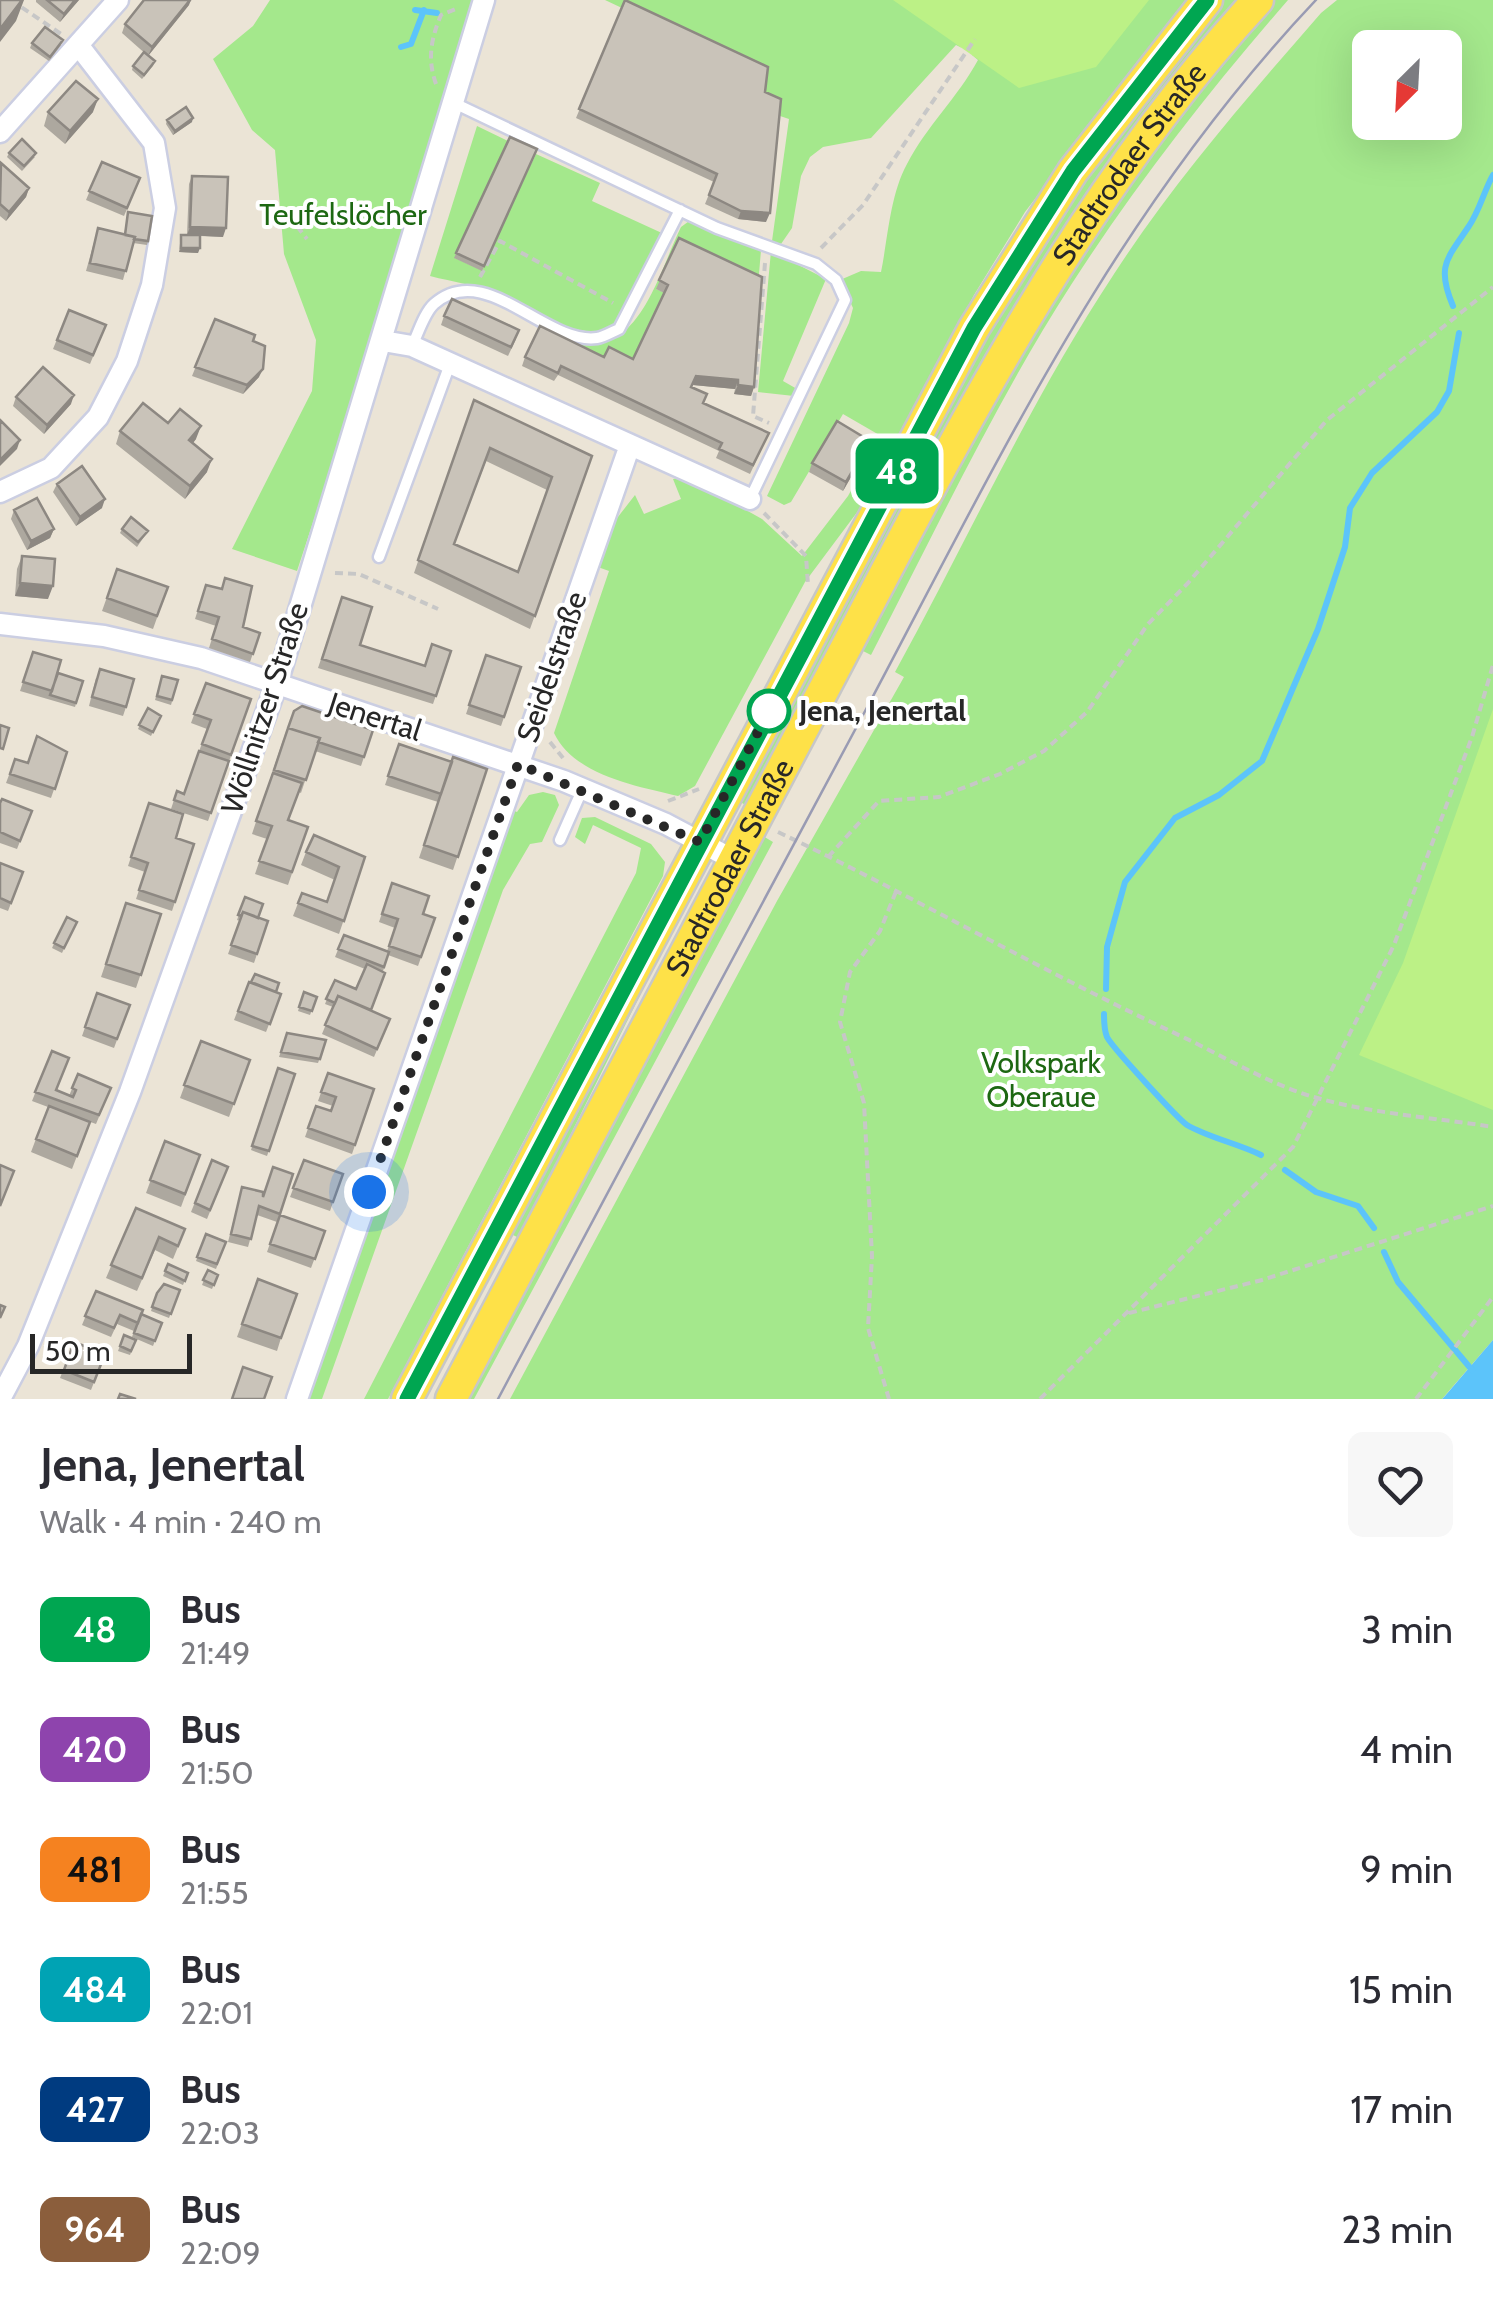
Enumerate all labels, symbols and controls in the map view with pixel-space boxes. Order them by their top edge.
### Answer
north arrow [1352,30,1462,140]
map controls [1352,30,1462,140]
street label: Stadtrodaer Straße [1044,55,1214,272]
park label: Teufelslöcher [259,196,427,233]
line badge: 48 [852,438,942,504]
text: 48 [876,450,918,493]
street label: Seidelstraße [508,587,595,747]
street label: Wöllnitzer Straße [213,598,316,818]
street label: Jenertal [323,684,426,749]
marker: Jena, Jenertal [748,690,790,732]
place label: Jena, Jenertal [798,692,966,729]
street label: Stadtrodaer Straße [657,753,802,983]
park label: Volkspark Oberaue [981,1044,1102,1115]
your location [344,1167,394,1217]
scale bar [30,1329,192,1374]
text: 50 m [45,1334,111,1368]
button: heart [1348,1432,1453,1537]
text: Jena, Jenertal [40,1435,305,1493]
text: Walk · 4 min · 240 m [40,1502,322,1541]
text: Bus [180,1586,241,1633]
text: 3 min [1361,1606,1453,1653]
text: 48 [74,1608,116,1651]
text: 21:49 [180,1633,251,1672]
text: Bus [180,1706,241,1753]
text: 4 min [1360,1726,1453,1773]
text: 420 [63,1728,127,1771]
text: 21:50 [180,1753,254,1792]
text: Bus [180,1826,241,1873]
text: 9 min [1360,1846,1453,1893]
text: 481 [67,1848,123,1891]
text: 21:55 [180,1873,248,1912]
text: Bus [180,1946,241,1993]
text: 15 min [1349,1966,1453,2013]
text: 484 [63,1968,127,2011]
text: 22:01 [180,1993,253,2032]
text: Bus [180,2066,241,2113]
text: 17 min [1350,2086,1453,2133]
text: 427 [66,2088,124,2131]
text: 22:03 [180,2113,260,2152]
text: Bus [180,2186,241,2233]
text: 23 min [1341,2206,1453,2253]
text: 964 [64,2208,126,2251]
text: 22:09 [180,2233,261,2272]

